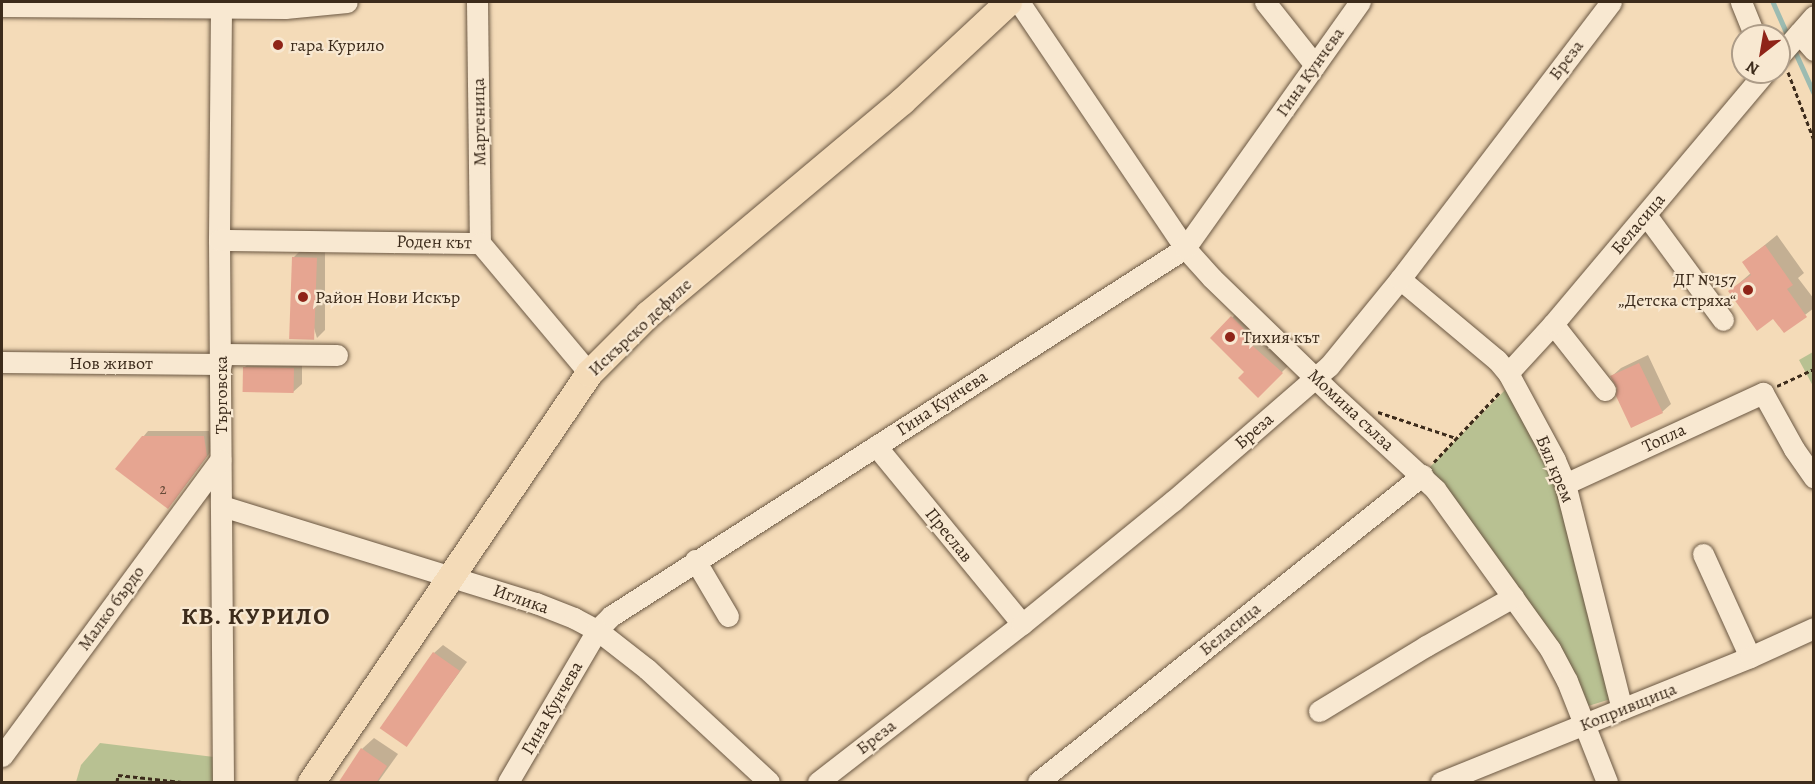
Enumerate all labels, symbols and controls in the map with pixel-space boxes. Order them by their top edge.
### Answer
street label: Гина Кунчева [1271,23,1349,121]
north arrow [1731,24,1791,84]
place label: гара Курило [290,34,384,56]
street label: Бреза [1544,36,1588,84]
marker: гара Курило [271,38,285,52]
text: N [1742,55,1763,80]
street label: Мартеница [467,78,491,166]
street label: Беласица [1606,189,1670,259]
street label: Роден кът [396,231,472,253]
place label: ДГ №157 „Детска стряха“ [1618,269,1736,312]
street label: Искърско дефиле [584,273,696,381]
marker: ДГ №157 „Детска стряха“ [1741,283,1755,297]
place label: Район Нови Искър [315,286,460,308]
marker: Район Нови Искър [296,290,310,304]
place label: Тихия кът [1242,326,1320,348]
marker: Тихия кът [1223,330,1237,344]
street label: Нов живот [69,352,153,374]
street label: Търговска [210,356,232,434]
street label: Момина сълза [1303,364,1399,456]
street label: Гина Кунчева [892,366,992,440]
street label: Бреза [1230,408,1278,454]
street label: Топла [1639,419,1689,457]
street label: Бял крем [1531,432,1579,506]
house number: 2 [159,481,167,499]
street label: Преслав [920,503,978,567]
street label: Малко бърдо [73,561,149,655]
street label: Иглика [490,579,552,619]
street label: Беласица [1195,598,1265,660]
district label: КВ. КУРИЛО [181,603,331,631]
street label: Гина Кунчева [517,657,587,759]
street label: Копривщица [1576,678,1680,736]
street label: Бреза [852,715,900,759]

